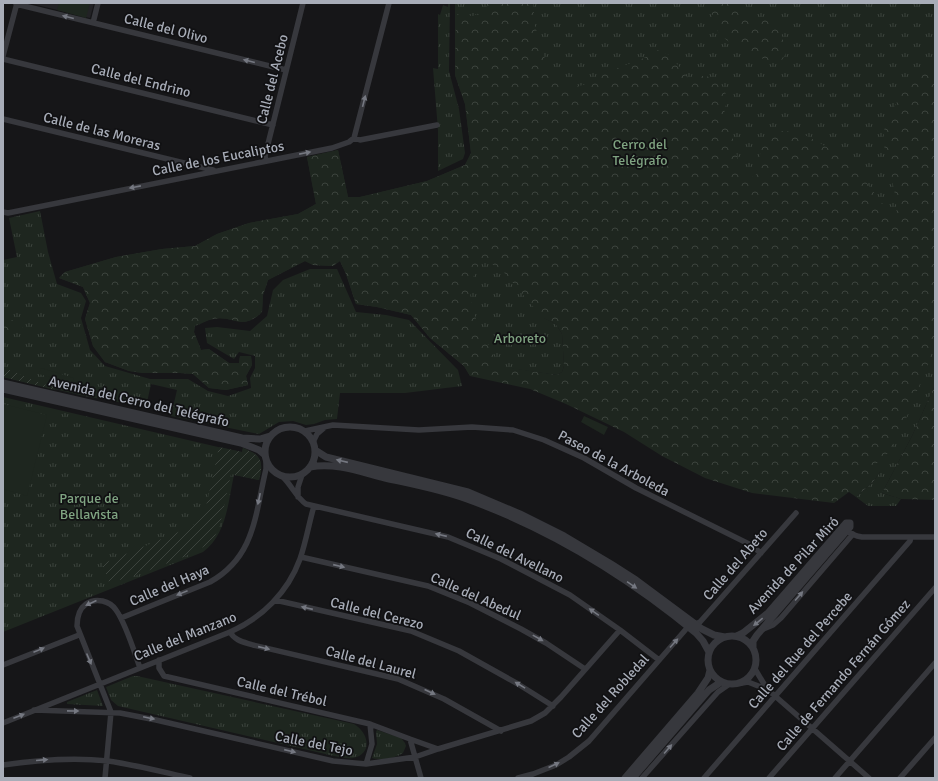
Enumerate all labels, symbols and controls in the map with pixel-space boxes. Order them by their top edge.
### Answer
street label: Calle del Olivo [122,10,209,47]
one-way arrow [62,13,74,19]
street label: Calle del Acebo [253,33,292,126]
one-way arrow [242,57,255,63]
street label: Calle del Endrino [89,60,193,101]
one-way arrow [361,95,367,107]
street label: Calle de las Moreras [42,109,162,154]
park label: Cerro del Telégrafo [612,136,668,169]
street label: Calle de los Eucaliptos [151,137,285,180]
one-way arrow [298,150,311,156]
one-way arrow [129,184,141,190]
park label: Arboreto [494,330,546,347]
street label: Avenida del Cerro del Telégrafo [47,372,231,431]
street label: Paseo de la Arboleda [555,427,672,500]
one-way arrow [336,458,348,464]
park label: Parque de Bellavista [59,490,119,523]
one-way arrow [256,493,262,506]
street label: Avenida de Pilar Miró [744,513,843,617]
street label: Calle del Avellano [463,524,566,586]
street label: Calle del Abeto [699,525,771,604]
one-way arrow [435,532,447,538]
street label: Calle del Haya [127,561,212,610]
one-way arrow [332,563,345,569]
street label: Calle del Abedul [428,569,524,624]
one-way arrow [626,581,637,589]
street label: Calle del Rue del Percebe [745,588,856,712]
one-way arrow [177,590,188,596]
one-way arrow [795,591,804,601]
street label: Calle del Cerezo [328,594,425,633]
street label: Calle de Fernando Fernán Gómez [773,596,914,755]
one-way arrow [85,600,97,606]
one-way arrow [301,604,314,610]
street label: Calle del Manzano [131,608,239,665]
one-way arrow [589,608,599,616]
one-way arrow [752,617,763,626]
one-way arrow [532,635,544,642]
one-way arrow [669,638,679,648]
street label: Calle del Laurel [324,642,418,683]
one-way arrow [258,645,270,651]
one-way arrow [34,647,46,653]
street label: Calle del Robledal [568,651,653,742]
one-way arrow [86,653,93,665]
street label: Calle del Trébol [235,673,329,710]
one-way arrow [515,681,525,689]
one-way arrow [424,689,435,695]
one-way arrow [67,708,80,714]
one-way arrow [13,713,25,719]
one-way arrow [143,716,156,722]
street label: Calle del Tejo [274,728,354,759]
one-way arrow [663,743,672,754]
one-way arrow [284,749,296,755]
one-way arrow [36,757,48,764]
one-way arrow [549,762,560,768]

